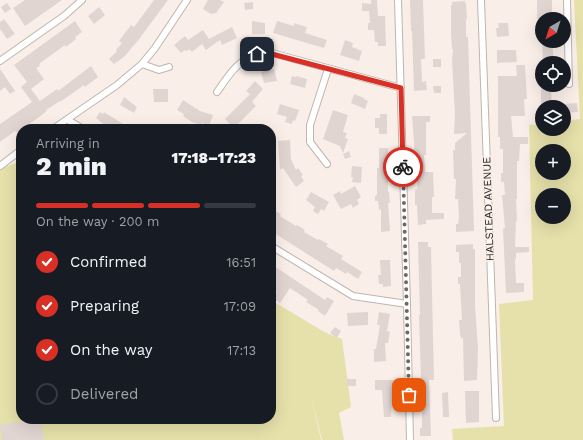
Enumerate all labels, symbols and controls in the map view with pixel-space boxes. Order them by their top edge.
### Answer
north arrow [535,12,571,48]
map controls [535,12,571,224]
pin [240,37,274,71]
icon: home [246,43,268,65]
button: locate [535,56,571,92]
button: layers [535,100,571,136]
text: Arriving in [36,136,100,151]
button: + [535,144,571,180]
courier [383,147,423,187]
text: 17:18–17:23 [171,149,256,167]
text: 2 min [36,151,107,181]
icon: bike [392,156,414,178]
street label: HALSTEAD AVENUE [480,157,497,261]
button: − [535,188,571,224]
text: On the way · 200 m [36,214,160,229]
icon: check [36,251,58,273]
text: Confirmed [70,253,147,271]
text: 16:51 [227,255,256,270]
icon: check [36,295,58,317]
text: Preparing [70,297,139,315]
text: 17:09 [224,299,256,314]
icon: check [36,339,58,361]
text: On the way [70,341,152,359]
text: 17:13 [227,343,256,358]
pin [392,378,426,412]
icon: bag [398,384,420,406]
text: Delivered [70,385,138,403]

